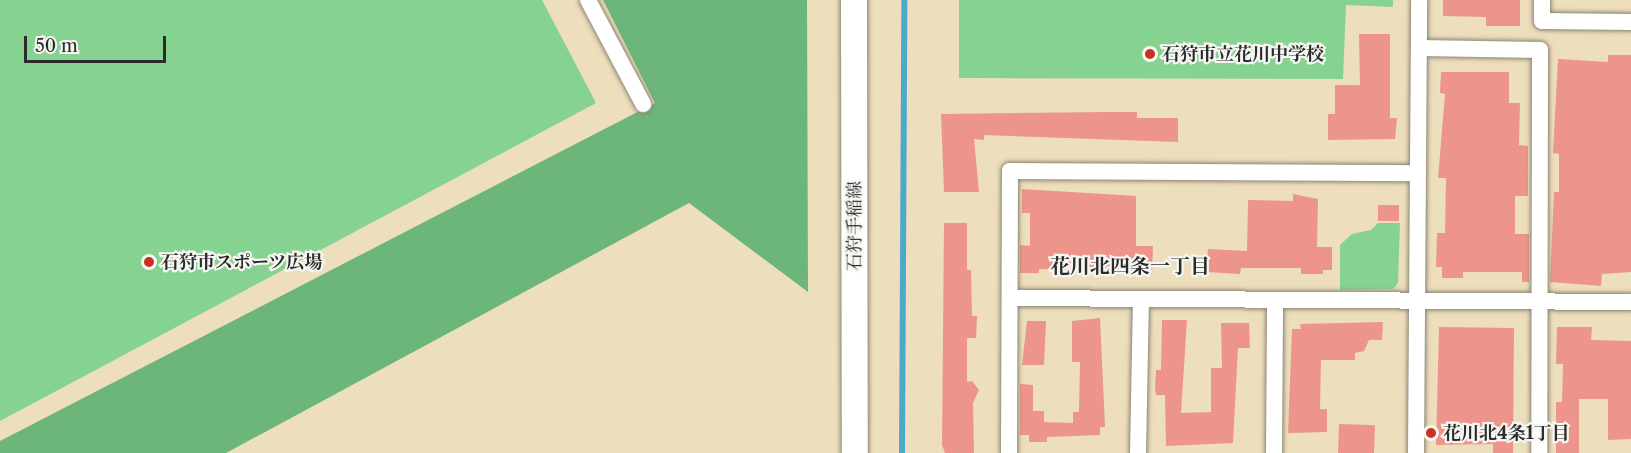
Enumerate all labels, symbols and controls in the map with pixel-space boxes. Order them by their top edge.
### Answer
scale bar [27,24,170,62]
text: 50 m [35,35,78,57]
place label: 石狩市立花川中学校 [1162,43,1324,65]
marker: 石狩市立花川中学校 [1143,47,1157,61]
street label: 石狩手稲線 [844,181,866,271]
place label: 石狩市スポーツ広場 [161,251,323,273]
district label: 花川北四条一丁目 [1050,254,1210,278]
marker: 石狩市スポーツ広場 [142,255,156,269]
place label: 花川北4条1丁目 [1443,422,1570,444]
marker: 花川北4条1丁目 [1424,426,1438,440]

